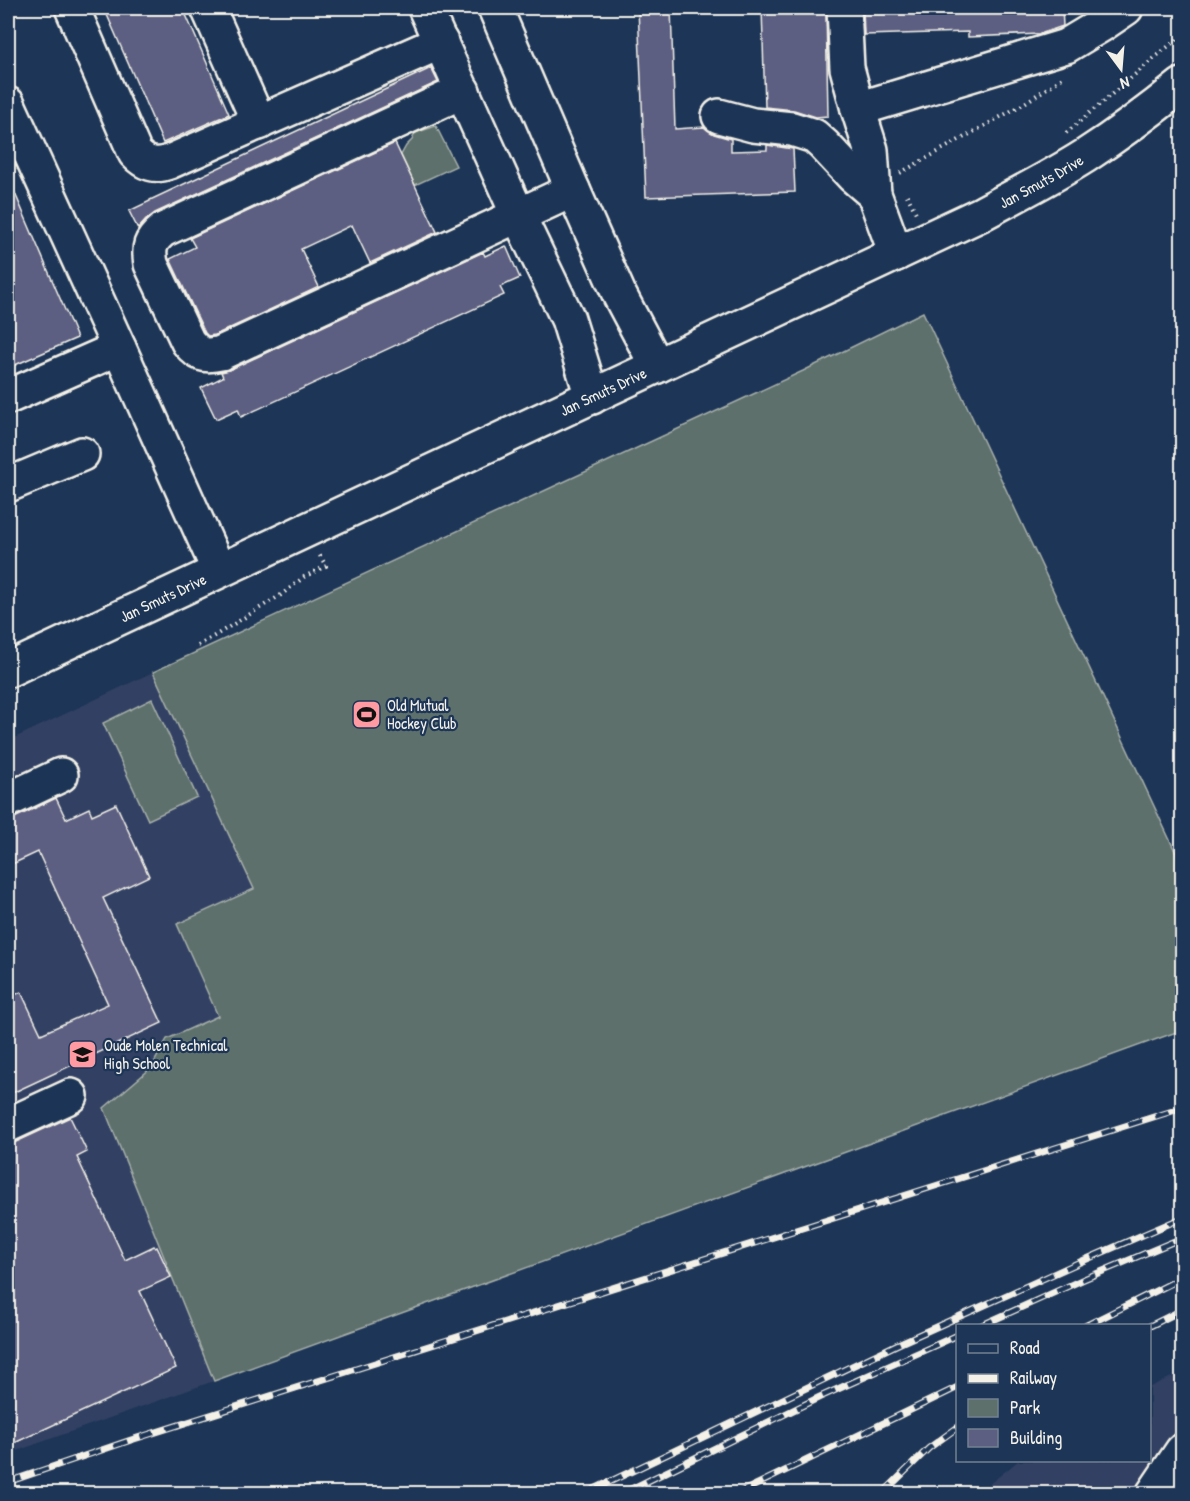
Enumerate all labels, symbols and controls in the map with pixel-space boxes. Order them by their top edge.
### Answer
north arrow [1091,39,1151,99]
text: N [1118,72,1132,95]
street label: Jan Smuts Drive [995,148,1088,213]
street label: Jan Smuts Drive [556,361,650,421]
street label: Jan Smuts Drive [116,567,210,627]
place label: Old Mutual Hockey Club [387,694,457,734]
sports icon: Old Mutual Hockey Club [350,698,382,730]
place label: Oude Molen Technical High School [104,1034,228,1074]
school or university icon: Oude Molen Technical High School [67,1038,99,1070]
legend [956,1324,1151,1462]
text: Road [1010,1335,1040,1360]
text: Railway [1010,1365,1057,1390]
text: Park [1010,1395,1041,1420]
text: Building [1010,1425,1062,1450]

